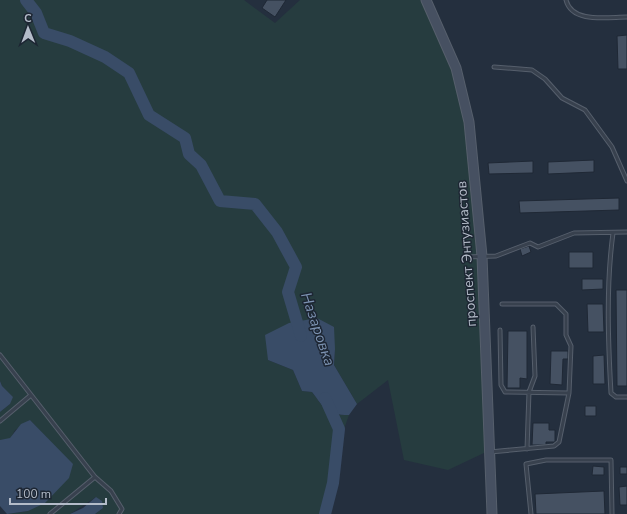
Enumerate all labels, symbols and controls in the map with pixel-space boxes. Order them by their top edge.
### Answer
north arrow [8,8,48,48]
text: С [24,11,32,26]
street label: проспект Энтузиастов [452,180,481,328]
water label: Назаровка [296,290,340,368]
scale bar [10,480,106,506]
text: 100 m [16,486,51,502]

